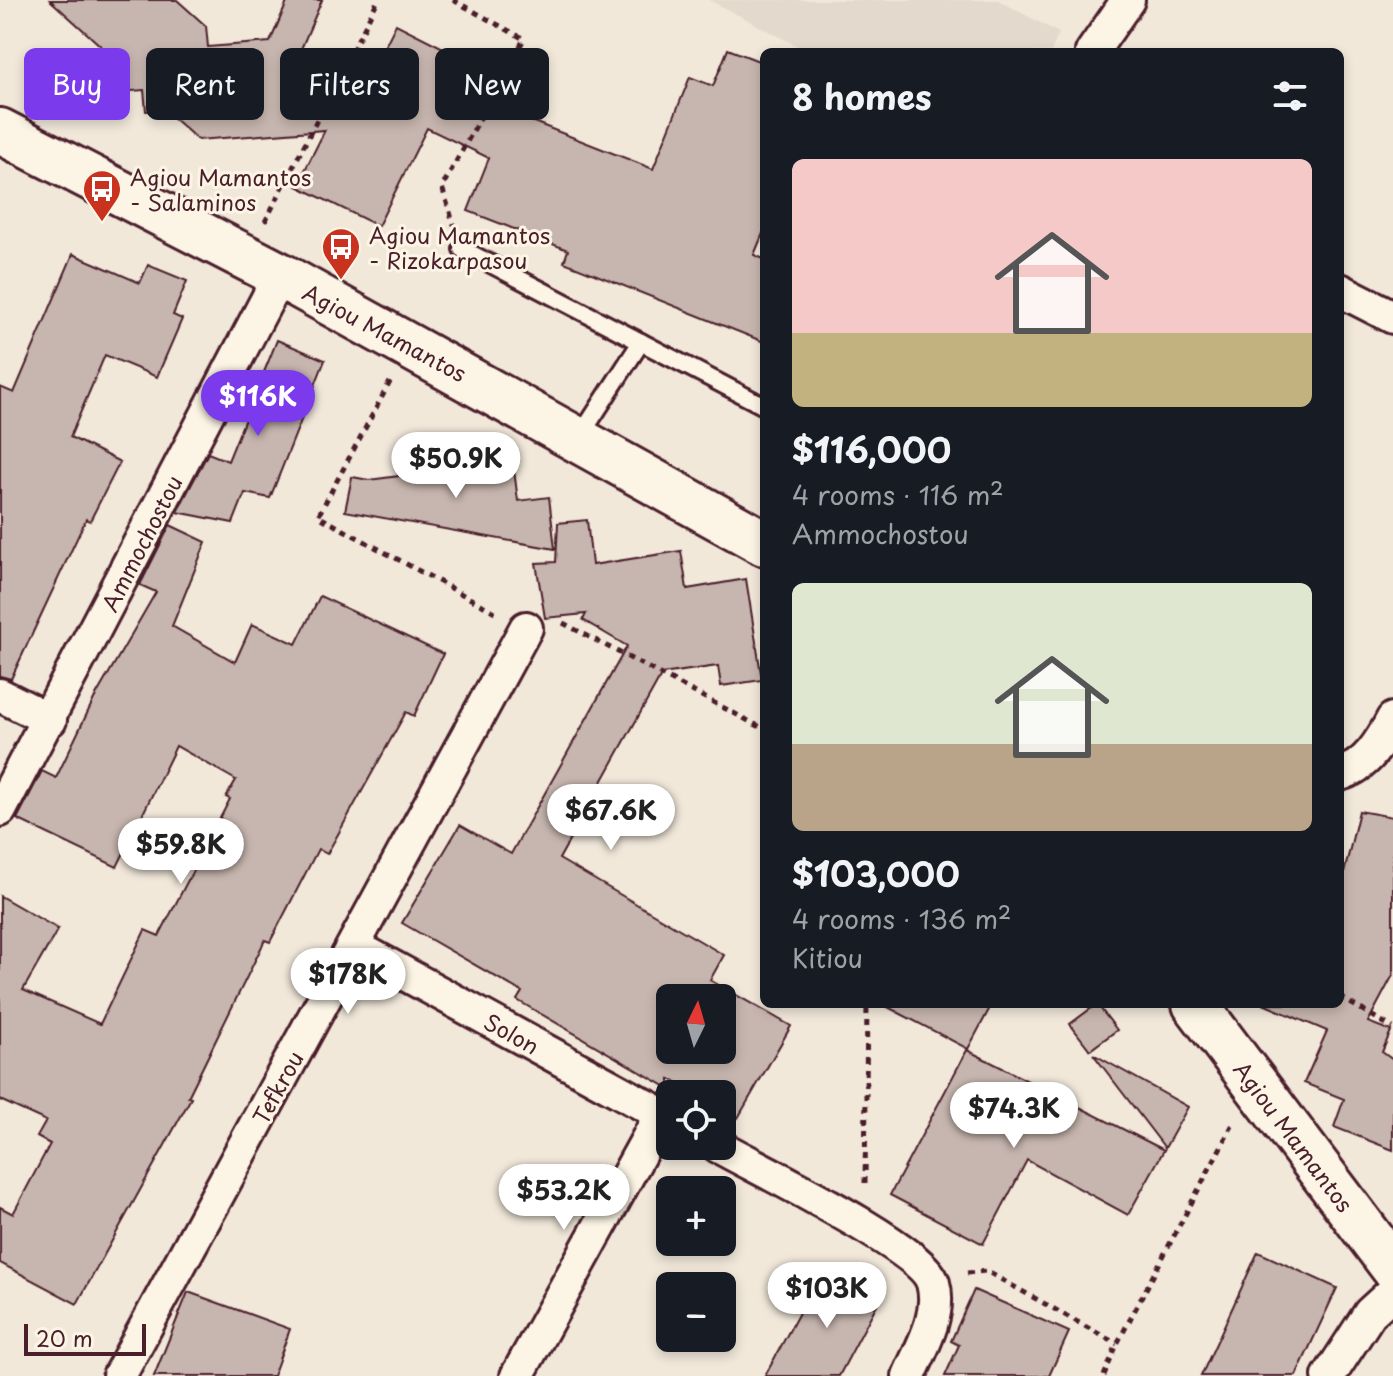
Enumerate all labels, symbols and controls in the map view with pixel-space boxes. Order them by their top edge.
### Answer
chip: Buy [24,48,130,120]
chip: Rent [146,48,264,120]
chip: Filters [280,48,419,120]
chip: New [435,48,549,120]
text: 8 homes [792,70,932,122]
icon: filters [1268,74,1312,118]
place label: Agiou Mamantos - Salaminos [130,160,311,218]
bus stop icon: Agiou Mamantos - Salaminos [81,168,123,223]
icon: home [980,211,1124,355]
place label: Agiou Mamantos - Rizokarpasou [369,218,550,276]
bus stop icon: Agiou Mamantos - Rizokarpasou [320,226,362,281]
street label: Agiou Mamantos [297,275,473,389]
pin: $116K [202,370,314,438]
text: $116K [219,376,297,415]
text: $116,000 [792,423,951,475]
pin: $50.9K [391,432,521,500]
text: $50.9K [409,438,503,477]
street label: Ammochostou [92,469,190,617]
text: 4 rooms · 116 m² [792,475,1004,514]
text: Ammochostou [792,514,969,553]
icon: home [980,635,1124,779]
pin: $67.6K [546,784,676,852]
text: $67.6K [565,790,657,829]
pin: $59.8K [116,818,246,886]
text: $59.8K [136,824,226,863]
text: $103,000 [792,847,960,899]
text: 4 rooms · 136 m² [792,899,1012,938]
text: Kitiou [792,938,863,977]
pin: $178K [292,948,404,1016]
text: $178K [309,954,387,993]
north arrow [656,984,736,1064]
map controls [656,984,736,1352]
street label: Solon [478,1004,546,1062]
street label: Tefkrou [243,1044,311,1130]
street label: Agiou Mamantos [1226,1054,1362,1218]
button: locate [656,1080,736,1160]
pin: $74.3K [949,1082,1079,1150]
text: $74.3K [968,1088,1060,1127]
pin: $53.2K [499,1164,629,1232]
text: $53.2K [517,1170,611,1209]
button: + [656,1176,736,1256]
pin: $103K [771,1262,883,1330]
text: $103K [786,1268,868,1307]
button: − [656,1272,736,1352]
scale bar [24,1320,146,1356]
text: 20 m [36,1321,93,1354]

